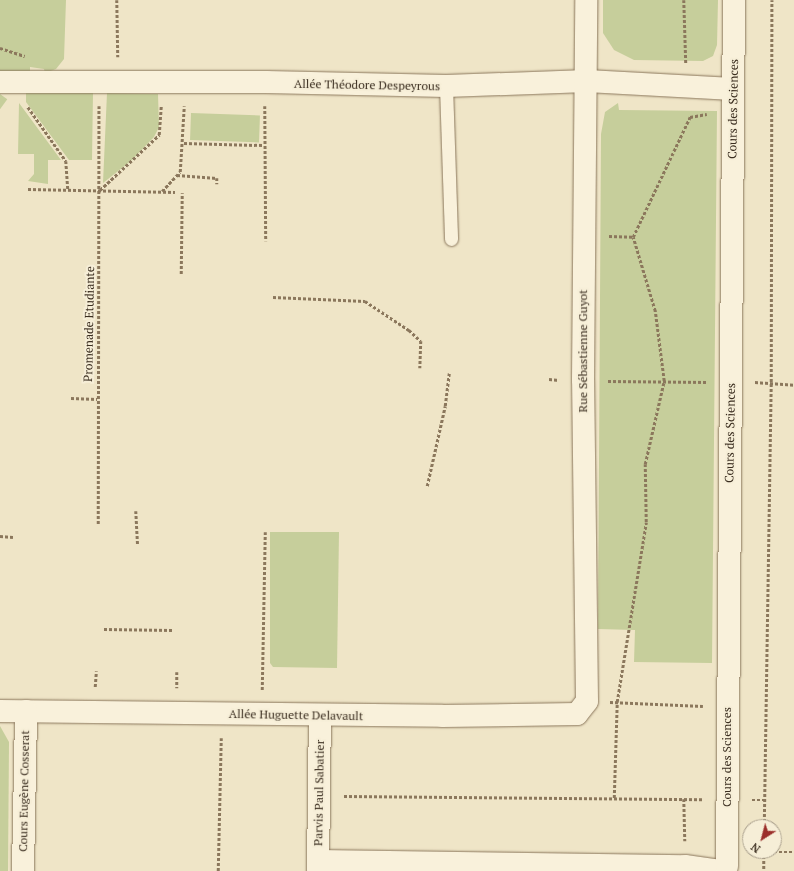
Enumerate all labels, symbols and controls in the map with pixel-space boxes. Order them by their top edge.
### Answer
street label: Cours des Sciences [725,59,741,159]
street label: Allée Théodore Despeyrous [294,77,440,93]
street label: Promenade Etudiante [81,266,97,382]
street label: Rue Sébastienne Guyot [576,290,590,412]
street label: Cours des Sciences [722,383,738,483]
street label: Allée Huguette Delavault [229,707,363,723]
street label: Cours des Sciences [720,707,734,807]
street label: Cours Eugène Cosserat [16,730,32,852]
street label: Parvis Paul Sabatier [311,740,327,846]
north arrow [742,819,782,859]
text: N [748,840,763,856]

